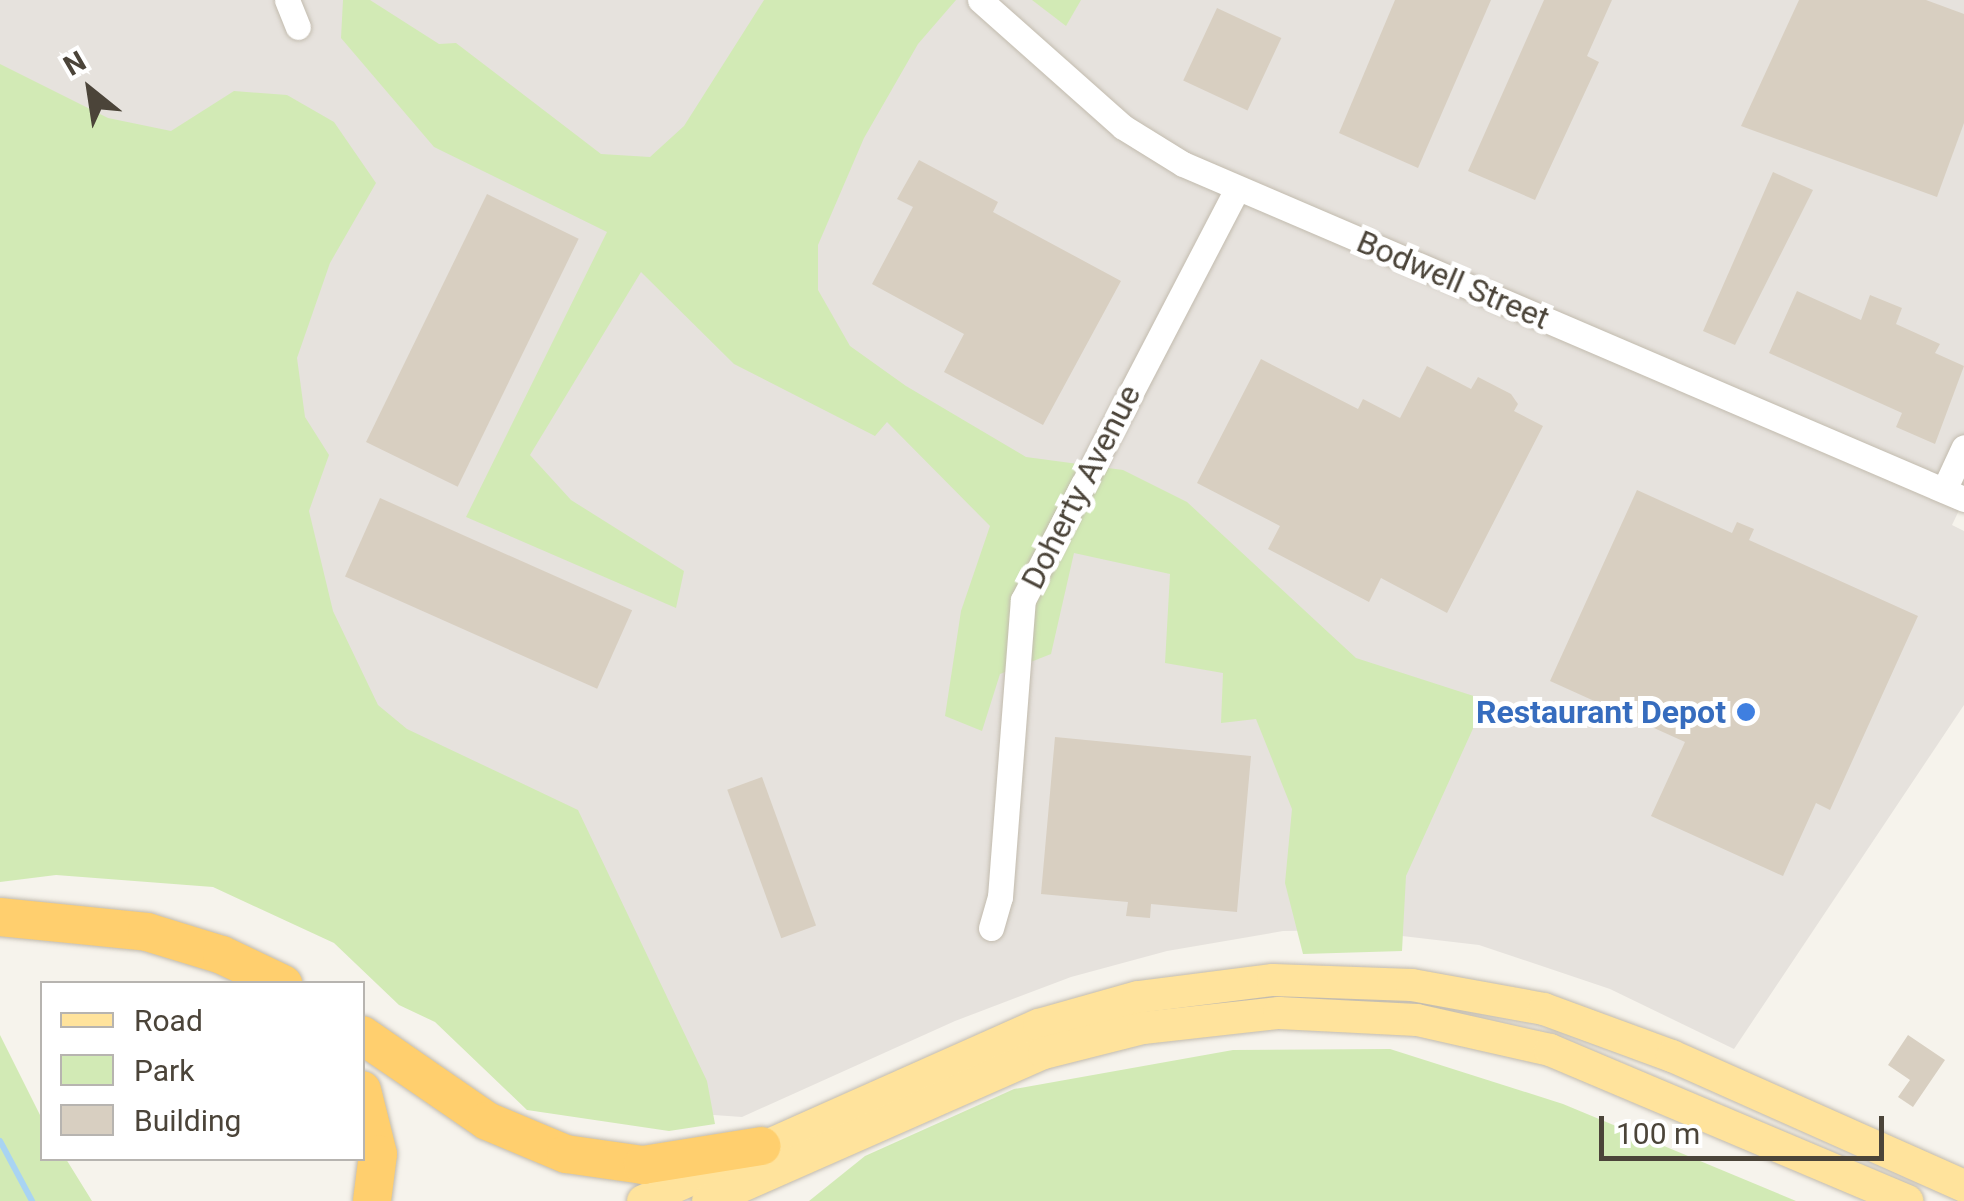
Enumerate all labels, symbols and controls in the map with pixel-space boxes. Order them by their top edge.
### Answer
north arrow [40,40,140,140]
text: N [58,44,92,83]
street label: Bodwell Street [1351,222,1555,338]
street label: Doherty Avenue [1013,379,1149,595]
place label: Restaurant Depot [1476,693,1726,731]
marker: Restaurant Depot [1735,701,1757,723]
legend [40,981,365,1161]
text: Road [134,1003,203,1038]
text: Park [134,1053,194,1088]
scale bar [1604,1096,1889,1158]
text: Building [134,1103,241,1138]
text: 100 m [1616,1116,1700,1151]

